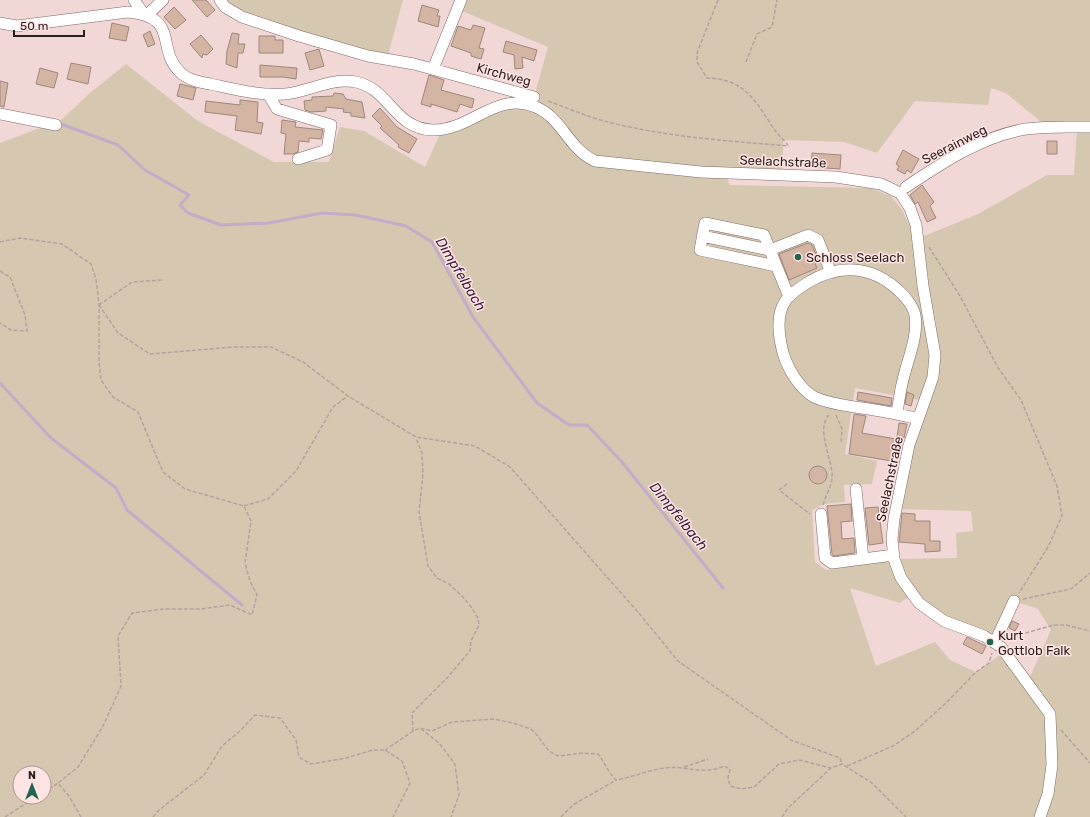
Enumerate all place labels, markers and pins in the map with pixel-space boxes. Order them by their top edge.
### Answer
place label: Schloss Seelach [806,250,904,265]
marker: Schloss Seelach [793,252,803,262]
place label: Kurt Gottlob Falk [998,628,1071,658]
marker: Kurt Gottlob Falk [985,637,995,647]

